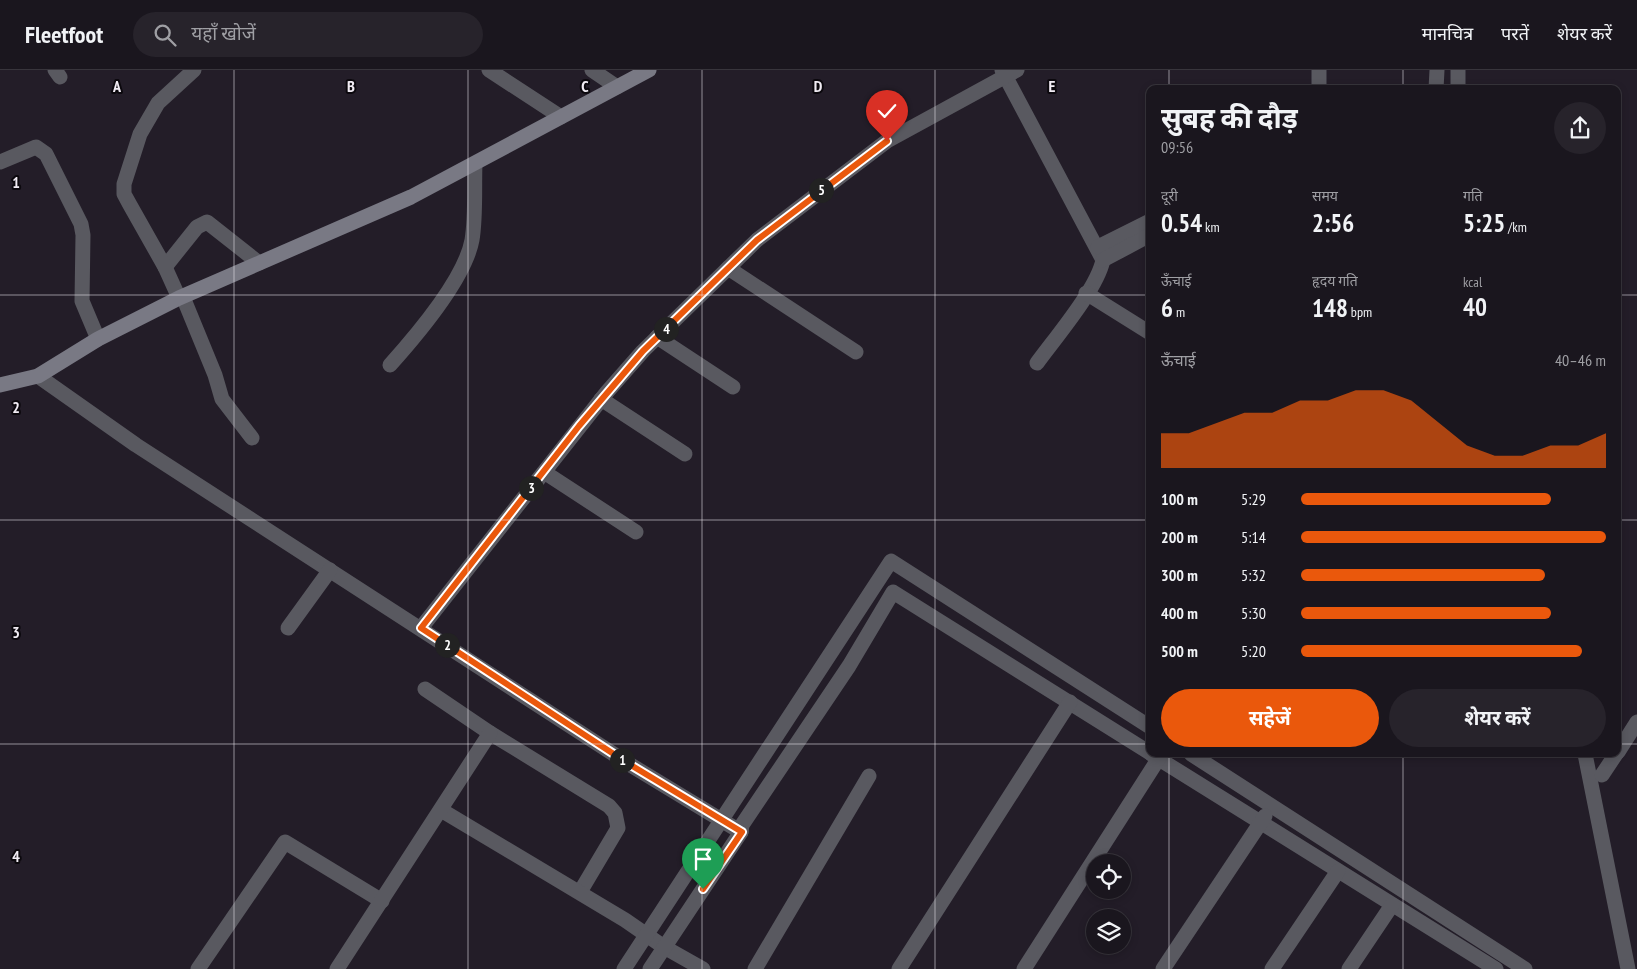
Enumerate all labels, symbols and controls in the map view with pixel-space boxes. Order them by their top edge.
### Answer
search box [133,12,483,57]
text: Fleetfoot [25,19,103,50]
icon: search [151,21,179,49]
text: यहाँ खोजें [191,21,256,45]
text: मानचित्र [1422,22,1473,45]
text: परतें [1501,22,1529,45]
text: शेयर करें [1557,22,1612,45]
text: A [112,76,122,96]
text: B [347,76,355,96]
text: C [581,76,589,96]
text: D [814,76,823,96]
text: E [1049,76,1056,96]
pin [866,90,908,141]
icon: check [873,97,901,125]
text: सुबह की दौड़ [1161,99,1298,136]
button: share [1554,102,1606,154]
text: 09:56 [1161,137,1193,157]
text: 1 [12,172,20,192]
pin: 5 [808,178,834,202]
text: 5 [818,181,825,199]
text: दूरी [1161,187,1178,205]
text: समय [1312,187,1338,205]
text: गति [1463,187,1483,205]
text: 0.54 [1161,207,1202,239]
text: 2:56 [1312,207,1354,239]
text: 5:25 [1463,207,1505,239]
text: km [1202,218,1220,236]
text: /km [1505,218,1527,236]
text: ऊँचाई [1161,272,1191,290]
text: हृदय गति [1312,272,1358,290]
text: kcal [1463,273,1482,291]
text: 40 [1463,291,1487,323]
text: 6 [1161,292,1173,324]
text: 148 [1312,292,1348,324]
text: m [1173,303,1185,321]
text: bpm [1348,303,1372,321]
pin: 4 [654,316,678,342]
text: 4 [663,320,670,338]
text: ऊँचाई [1161,350,1196,370]
text: 40–46 m [1555,350,1606,370]
text: 2 [12,397,20,417]
pin: 3 [518,476,544,500]
text: 3 [528,479,535,497]
text: 100 m [1161,489,1198,509]
text: 5:29 [1241,489,1266,509]
text: 200 m [1161,527,1198,547]
text: 5:14 [1241,527,1266,547]
text: 300 m [1161,565,1198,585]
text: 5:32 [1241,565,1266,585]
text: 400 m [1161,603,1198,623]
text: 5:30 [1241,603,1266,623]
text: 3 [12,622,20,642]
pin: 2 [434,632,460,658]
text: 2 [444,636,451,654]
text: 500 m [1161,641,1198,661]
text: 5:20 [1241,641,1266,661]
button: सहेजें [1161,689,1379,747]
button: शेयर करें [1389,689,1606,747]
pin: 1 [610,748,634,772]
text: 1 [619,751,626,769]
pin [682,838,724,889]
icon: arrive [689,845,717,873]
text: 4 [12,846,20,866]
map controls [1086,854,1131,954]
button: locate [1086,854,1131,899]
button: layers [1086,909,1131,954]

